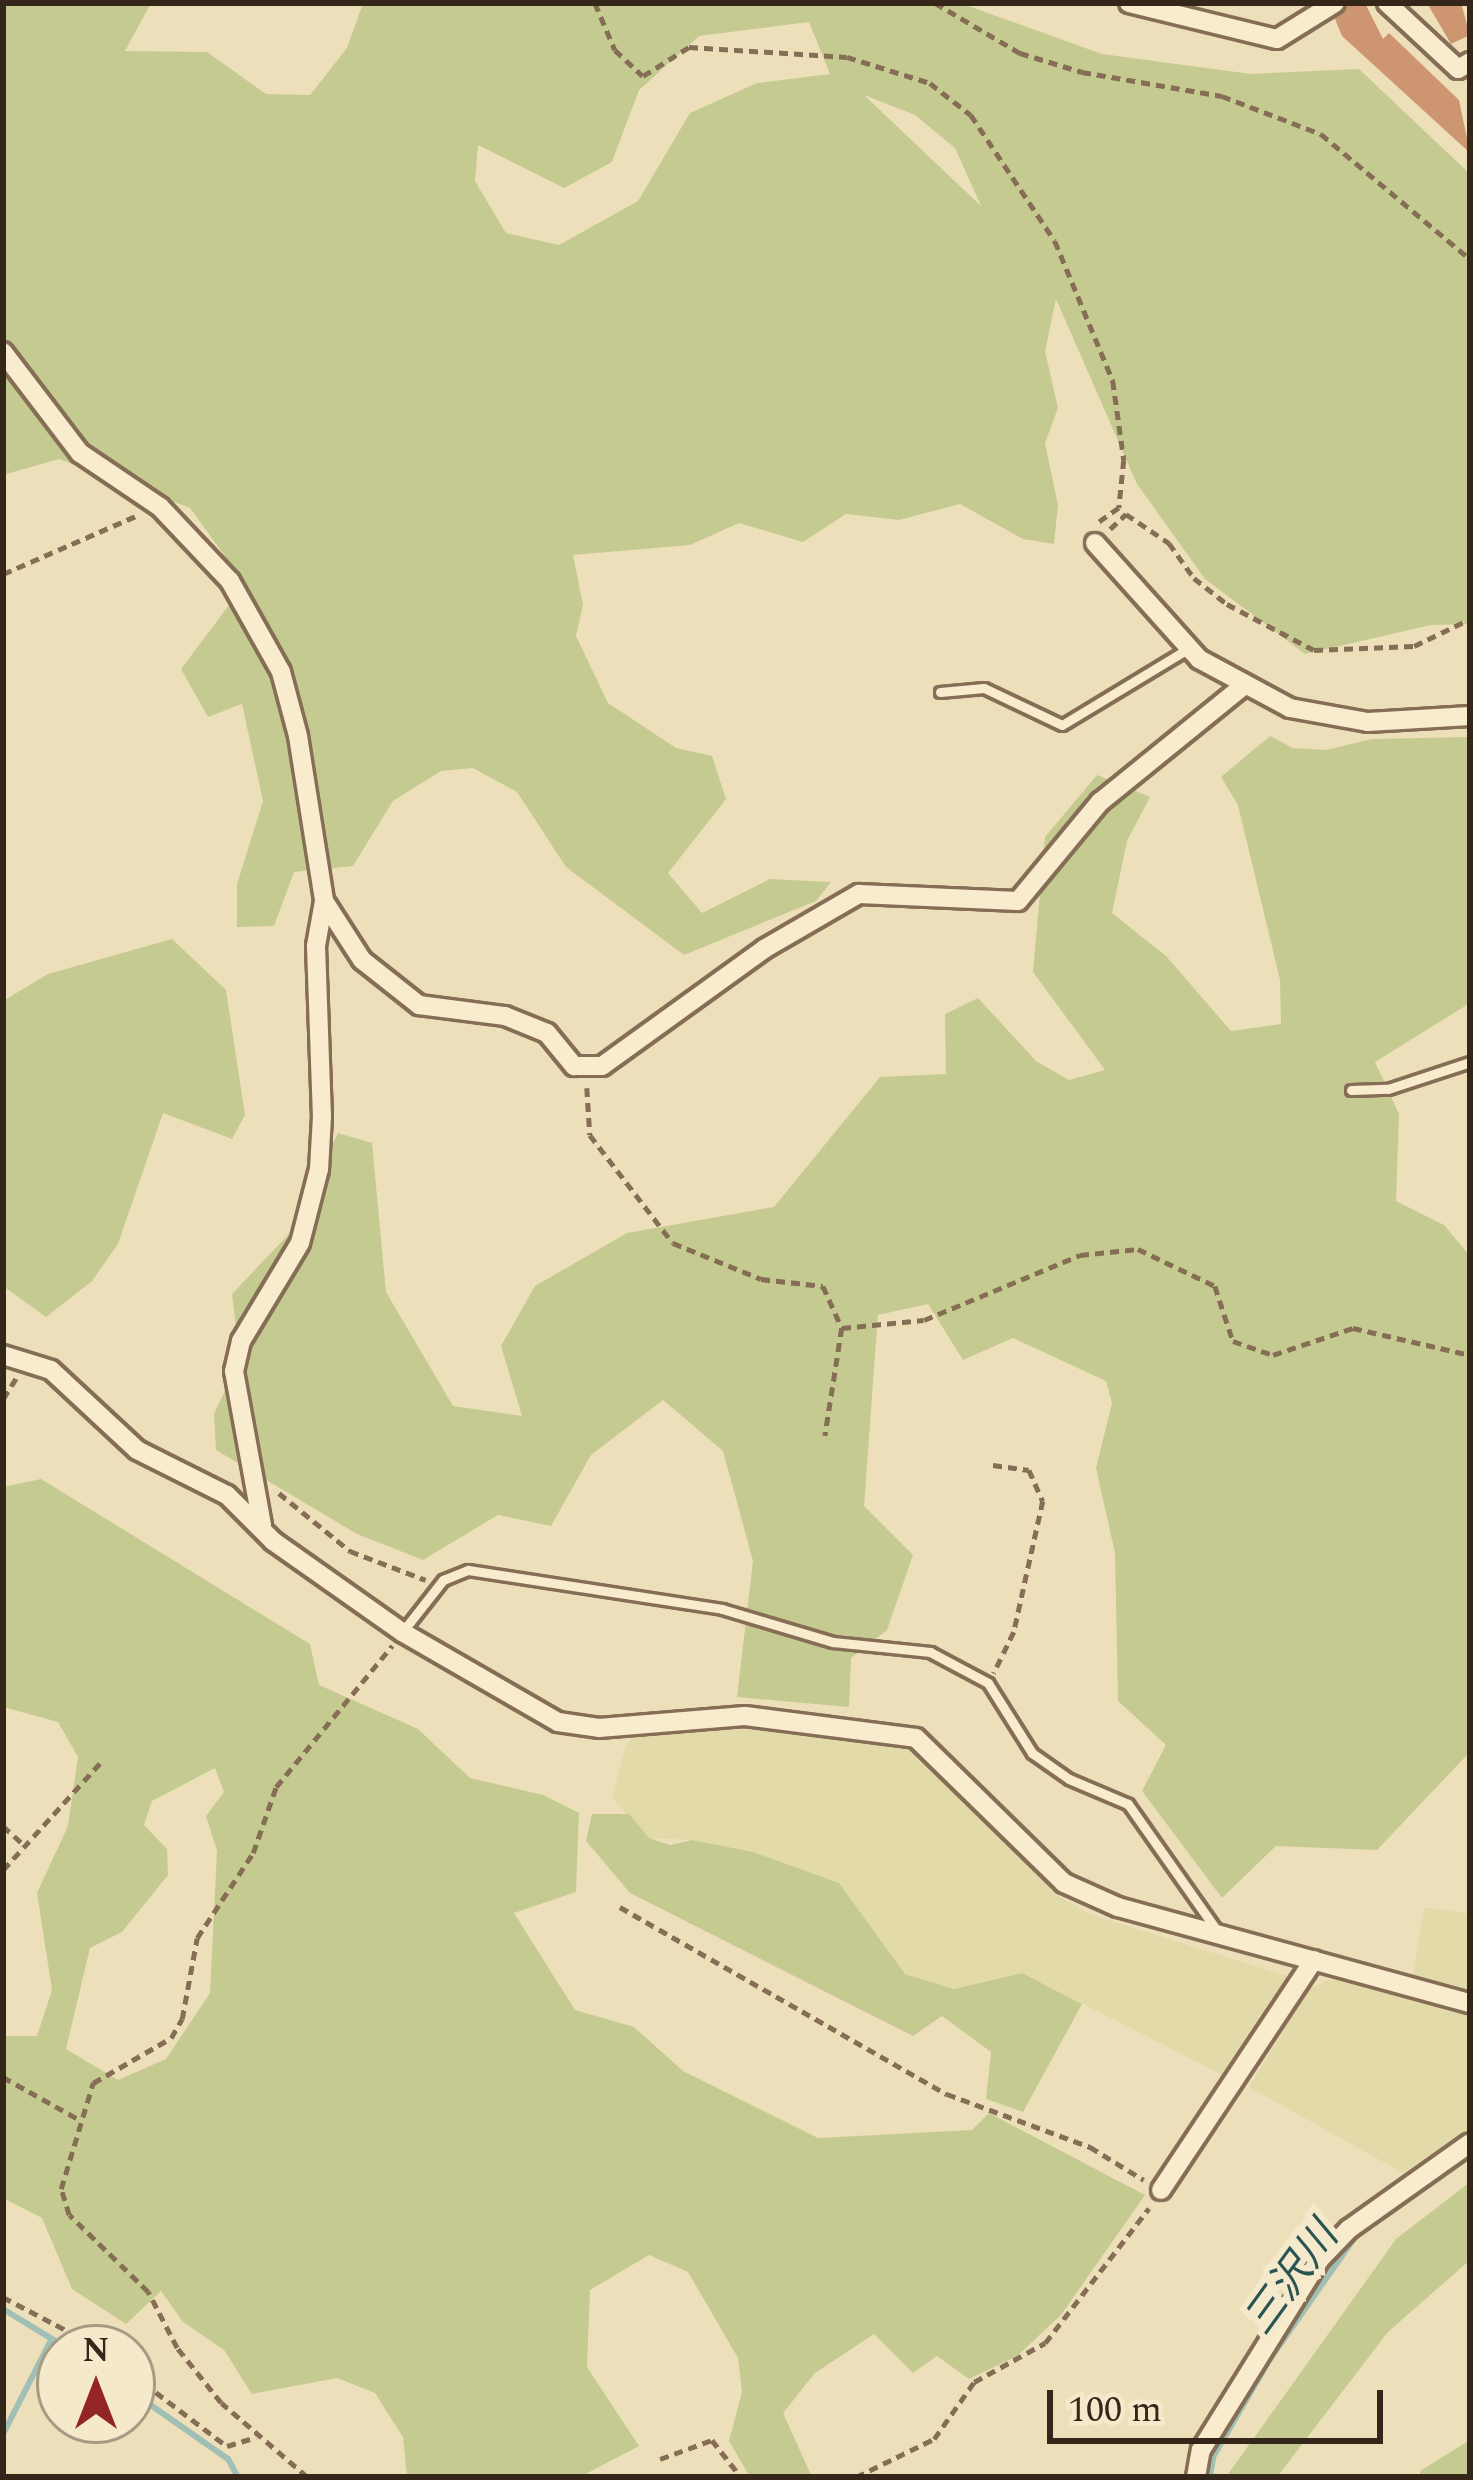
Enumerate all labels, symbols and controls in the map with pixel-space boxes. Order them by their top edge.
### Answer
water label: 三沢川 [1235,2213,1349,2345]
north arrow [36,2324,156,2444]
text: N [83,2326,109,2376]
scale bar [1053,2366,1389,2440]
text: 100 m [1068,2383,1162,2438]

